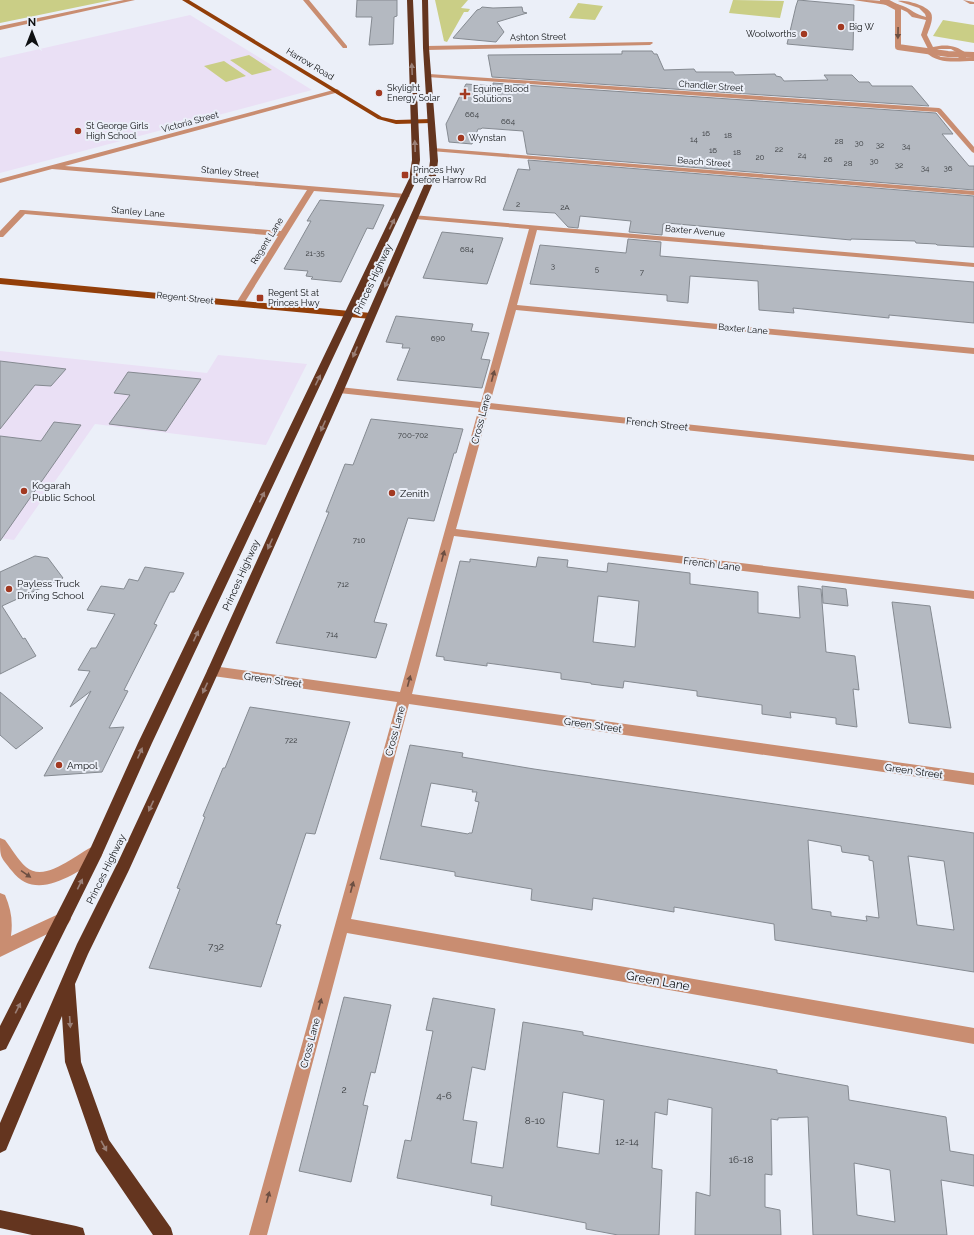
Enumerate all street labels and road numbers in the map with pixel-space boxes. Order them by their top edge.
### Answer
street label: Ashton Street [510,32,566,42]
street label: Harrow Road [284,46,336,82]
street label: Chandler Street [678,79,744,93]
street label: Victoria Street [160,110,220,134]
street label: Beach Street [677,155,731,169]
street label: Stanley Street [201,164,259,180]
street label: Stanley Lane [111,205,166,219]
street label: Regent Lane [249,215,286,266]
street label: Baxter Avenue [665,223,726,239]
street label: Princes Highway [352,241,394,316]
street label: Regent Street [156,290,214,306]
street label: Baxter Lane [718,322,769,336]
street label: Cross Lane [469,393,493,445]
street label: French Street [626,415,689,433]
street label: Princes Highway [220,537,262,612]
street label: French Lane [683,555,741,573]
street label: Green Street [243,670,303,690]
street label: Cross Lane [383,705,407,757]
street label: Green Street [563,715,623,735]
street label: Green Street [884,761,944,781]
street label: Princes Highway [84,832,128,906]
street label: Green Lane [625,969,691,993]
street label: Cross Lane [298,1017,322,1069]

